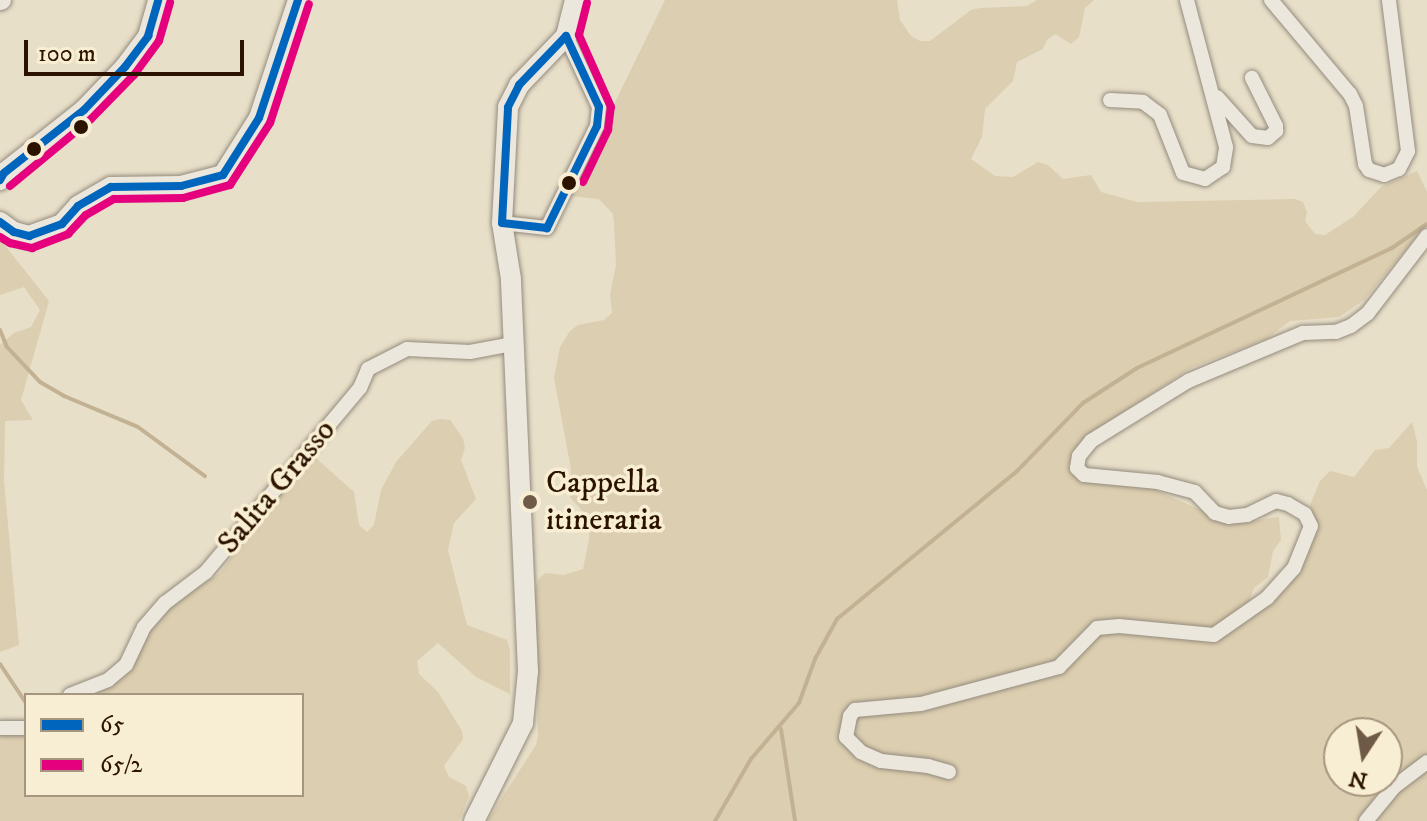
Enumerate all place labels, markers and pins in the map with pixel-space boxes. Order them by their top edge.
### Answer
unlabelled marker [73,119,89,135]
unlabelled marker [26,141,42,157]
unlabelled marker [561,175,577,191]
place label: Cappella itineraria [546,465,662,540]
marker: Cappella itineraria [521,493,539,511]

